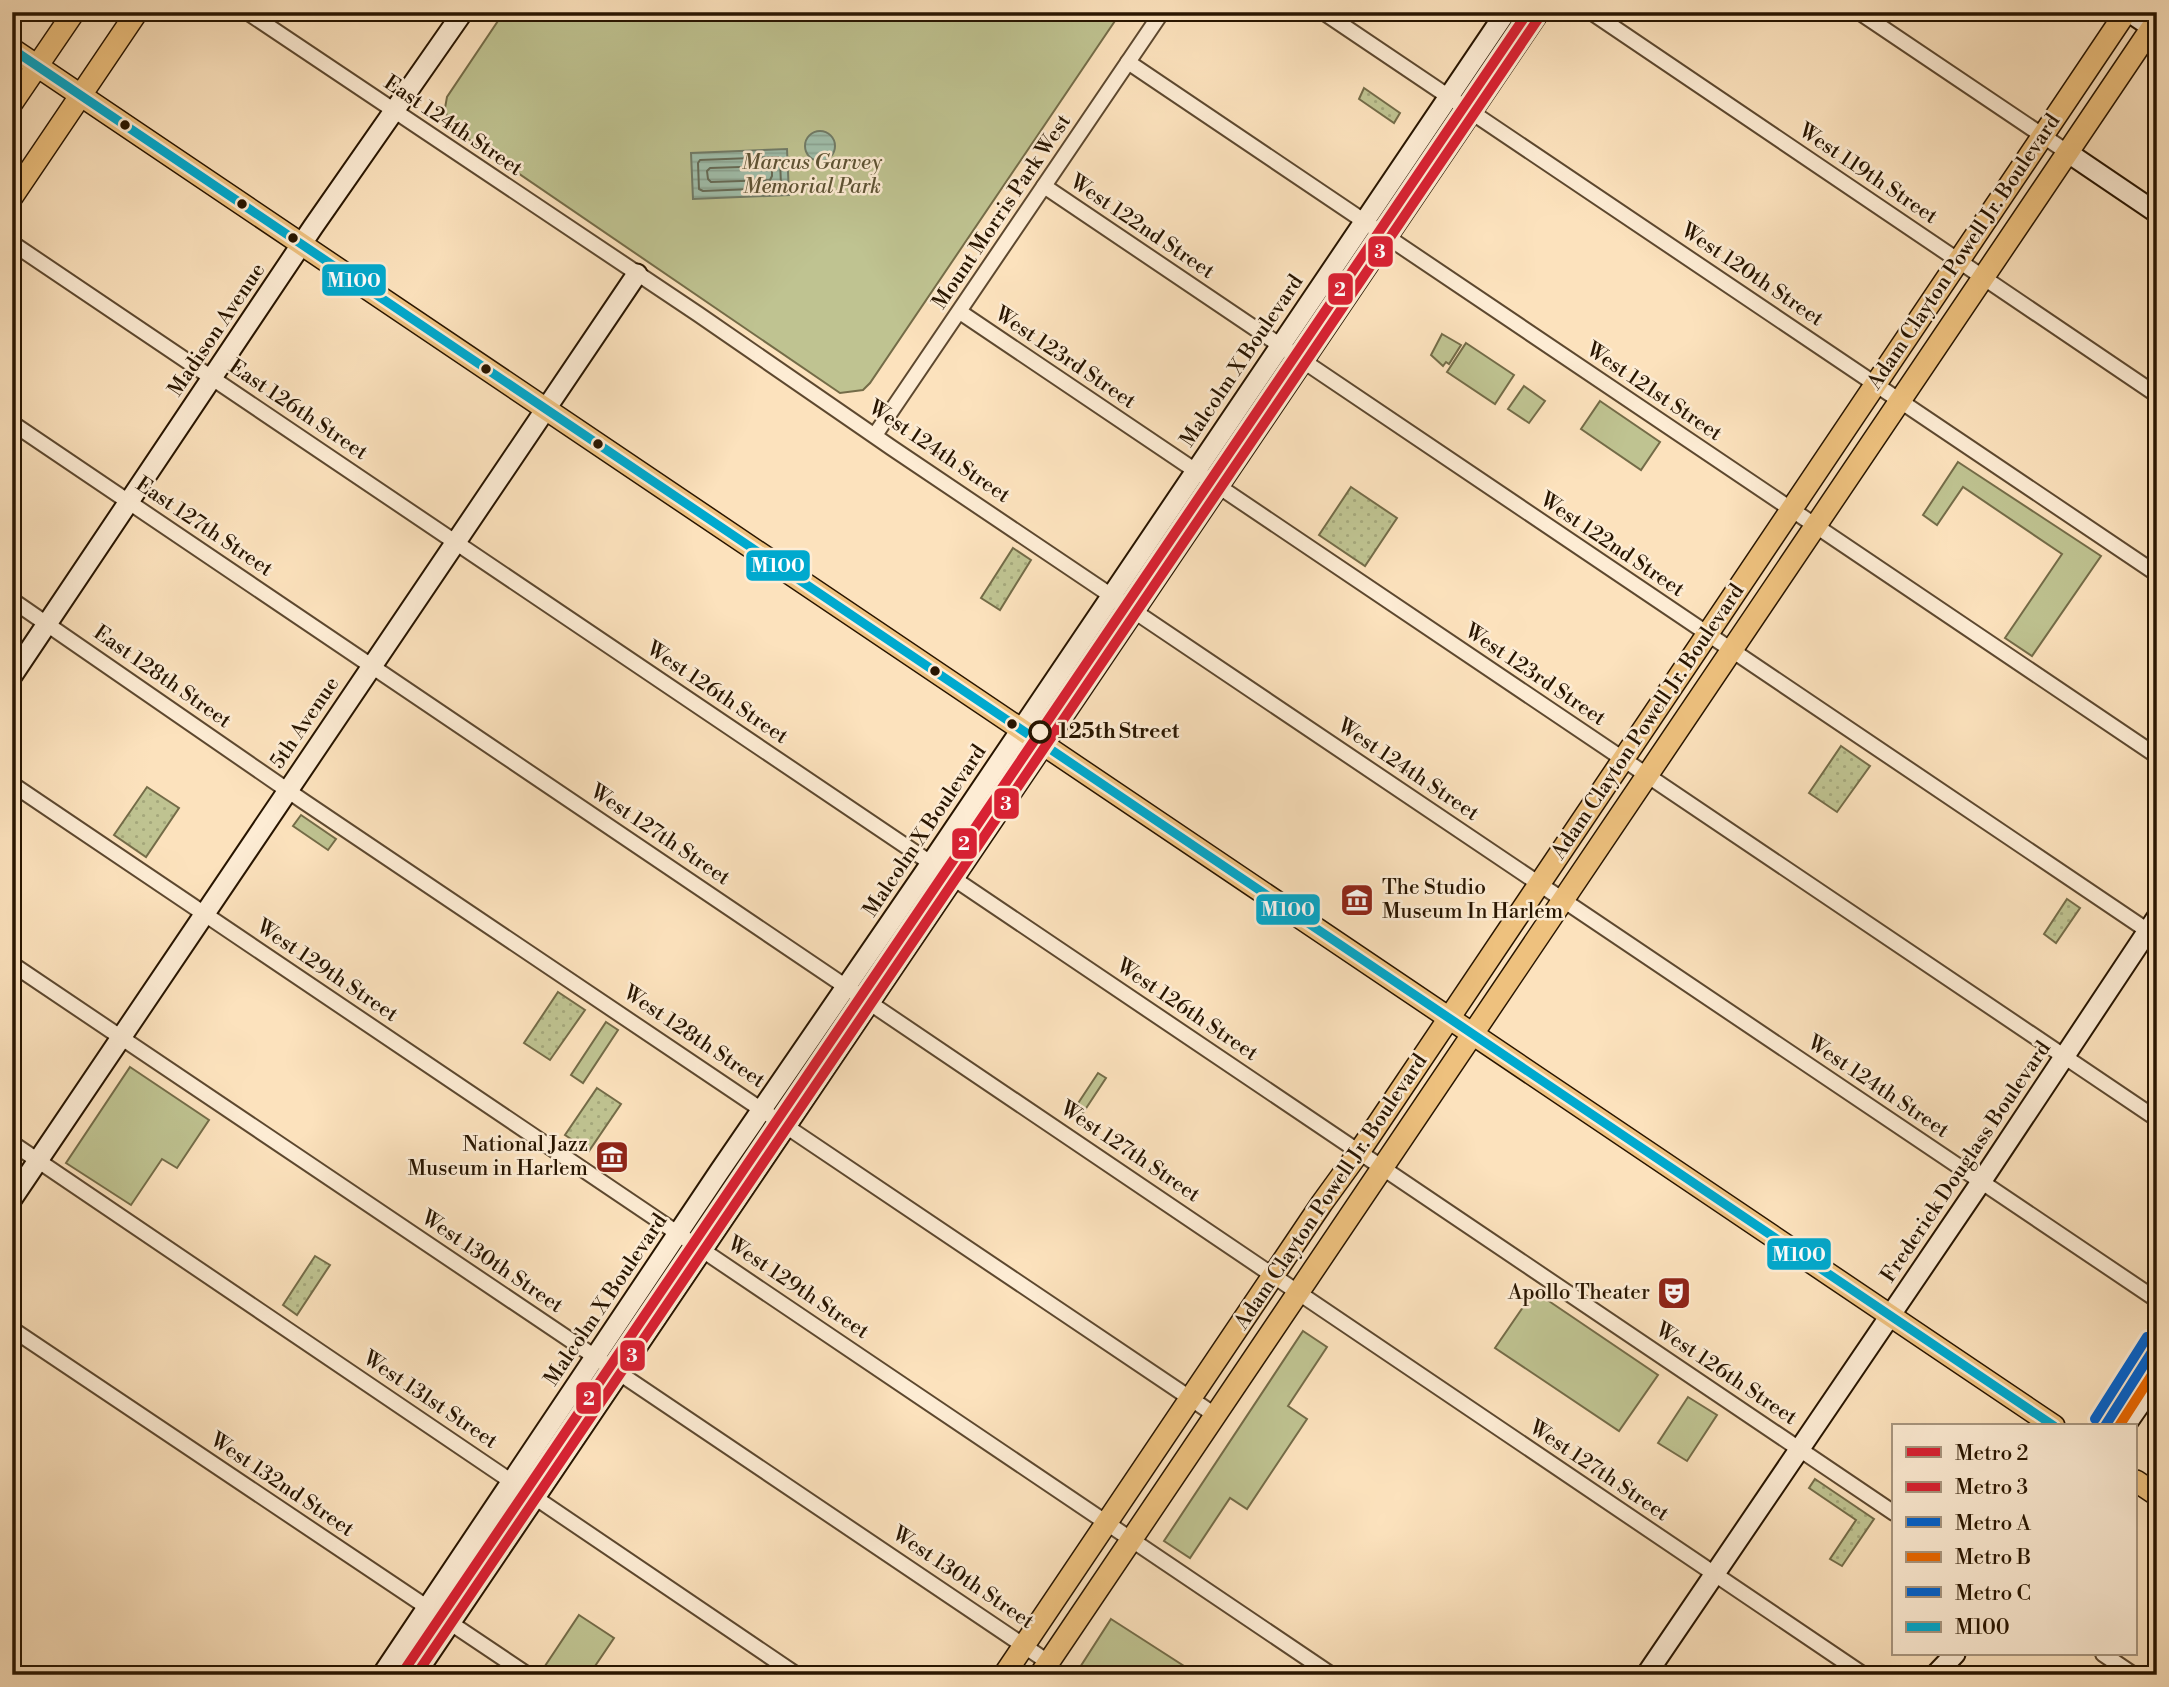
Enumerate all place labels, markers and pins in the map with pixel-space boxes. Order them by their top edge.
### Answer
unlabelled marker [118,118,132,132]
unlabelled marker [235,197,249,211]
unlabelled marker [286,231,300,245]
unlabelled marker [479,362,493,376]
unlabelled marker [591,437,605,451]
unlabelled marker [928,664,942,678]
unlabelled marker [1005,717,1019,731]
place label: 125th Street [1058,719,1180,745]
marker: 125th Street [1029,721,1051,743]
place label: The Studio Museum In Harlem [1382,875,1563,925]
museum icon: The Studio Museum In Harlem [1338,881,1376,919]
place label: National Jazz Museum in Harlem [408,1132,588,1182]
museum icon: National Jazz Museum in Harlem [593,1138,631,1176]
theatre icon: Apollo Theater [1655,1274,1693,1312]
place label: Apollo Theater [1507,1280,1650,1306]

